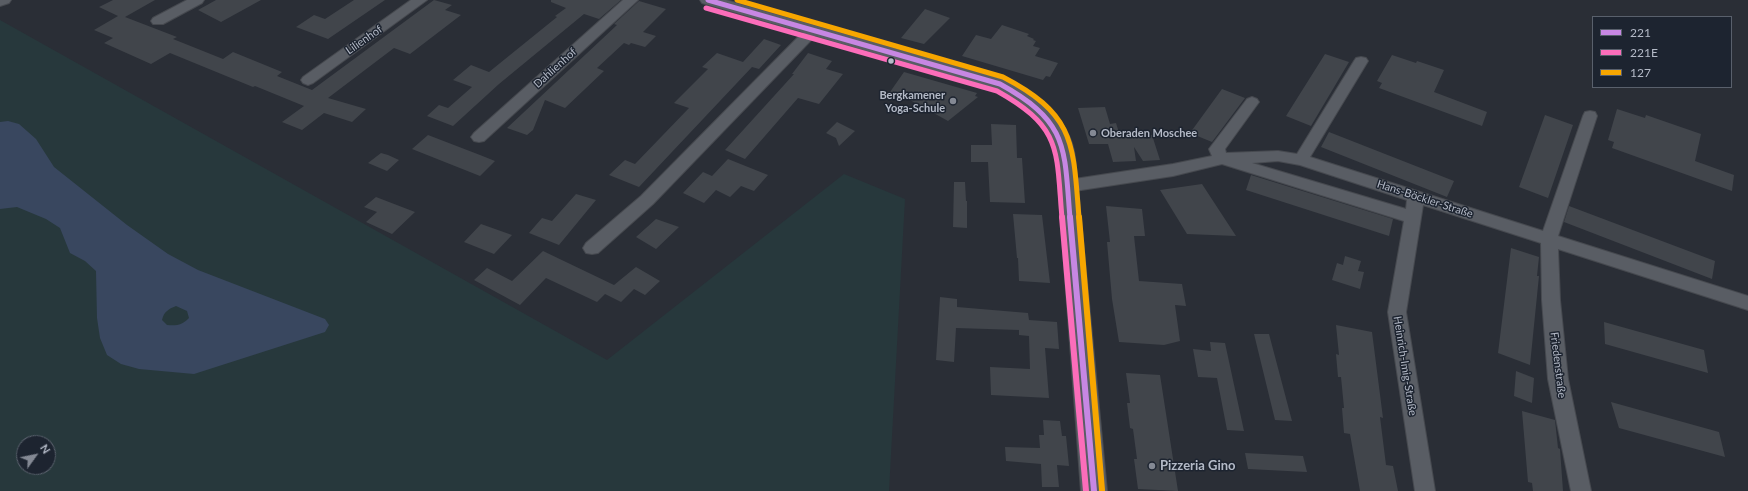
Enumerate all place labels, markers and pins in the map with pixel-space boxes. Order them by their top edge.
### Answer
unlabelled marker [886,56,896,66]
place label: Bergkamener Yoga-Schule [879,88,945,114]
marker: Bergkamener Yoga-Schule [948,96,958,106]
place label: Oberaden Moschee [1101,126,1197,140]
marker: Oberaden Moschee [1088,128,1098,138]
place label: Pizzeria Gino [1160,458,1236,474]
marker: Pizzeria Gino [1147,461,1157,471]

